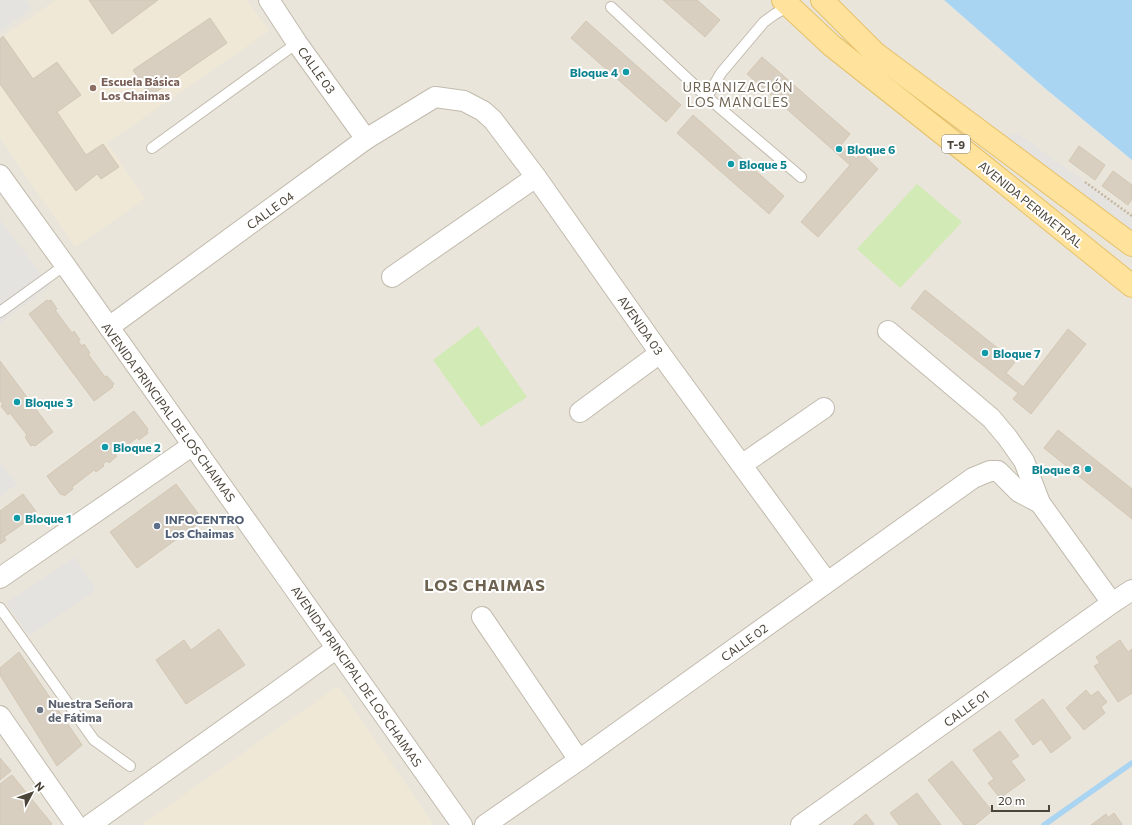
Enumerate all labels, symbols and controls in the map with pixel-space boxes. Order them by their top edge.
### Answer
street label: CALLE 03 [295,44,339,96]
place label: Bloque 4 [570,65,619,79]
marker: Bloque 4 [621,67,631,77]
place label: Escuela Básica Los Chaimas [101,74,180,102]
district label: URBANIZACIÓN LOS MANGLES [682,78,794,110]
marker: Escuela Básica Los Chaimas [88,83,98,93]
road number: T-9 [942,135,970,153]
place label: Bloque 6 [847,142,895,156]
marker: Bloque 6 [834,144,844,154]
place label: Bloque 5 [739,157,787,171]
street label: AVENIDA PERIMETRAL [976,158,1086,250]
marker: Bloque 5 [726,159,736,169]
street label: CALLE 04 [244,188,296,232]
street label: AVENIDA 03 [616,293,667,357]
street label: AVENIDA PRINCIPAL DE LOS CHAIMAS [99,320,239,504]
place label: Bloque 7 [993,346,1041,360]
marker: Bloque 7 [980,348,990,358]
place label: Bloque 3 [25,395,73,409]
marker: Bloque 3 [12,397,22,407]
place label: Bloque 2 [113,440,161,454]
marker: Bloque 2 [100,442,110,452]
place label: Bloque 8 [1032,462,1080,476]
marker: Bloque 8 [1083,464,1093,474]
place label: Bloque 1 [25,511,71,525]
place label: INFOCENTRO Los Chaimas [165,512,245,540]
marker: Bloque 1 [12,513,22,523]
marker: INFOCENTRO Los Chaimas [152,521,162,531]
district label: LOS CHAIMAS [424,575,546,594]
street label: AVENIDA PRINCIPAL DE LOS CHAIMAS [289,583,425,769]
street label: CALLE 02 [718,620,770,664]
street label: CALLE 01 [941,687,991,729]
place label: Nuestra Señora de Fátima [48,696,133,724]
marker: Nuestra Señora de Fátima [35,705,45,715]
north arrow [12,773,52,813]
text: N [32,779,48,793]
scale bar [992,787,1049,813]
text: 20 m [998,793,1025,807]

